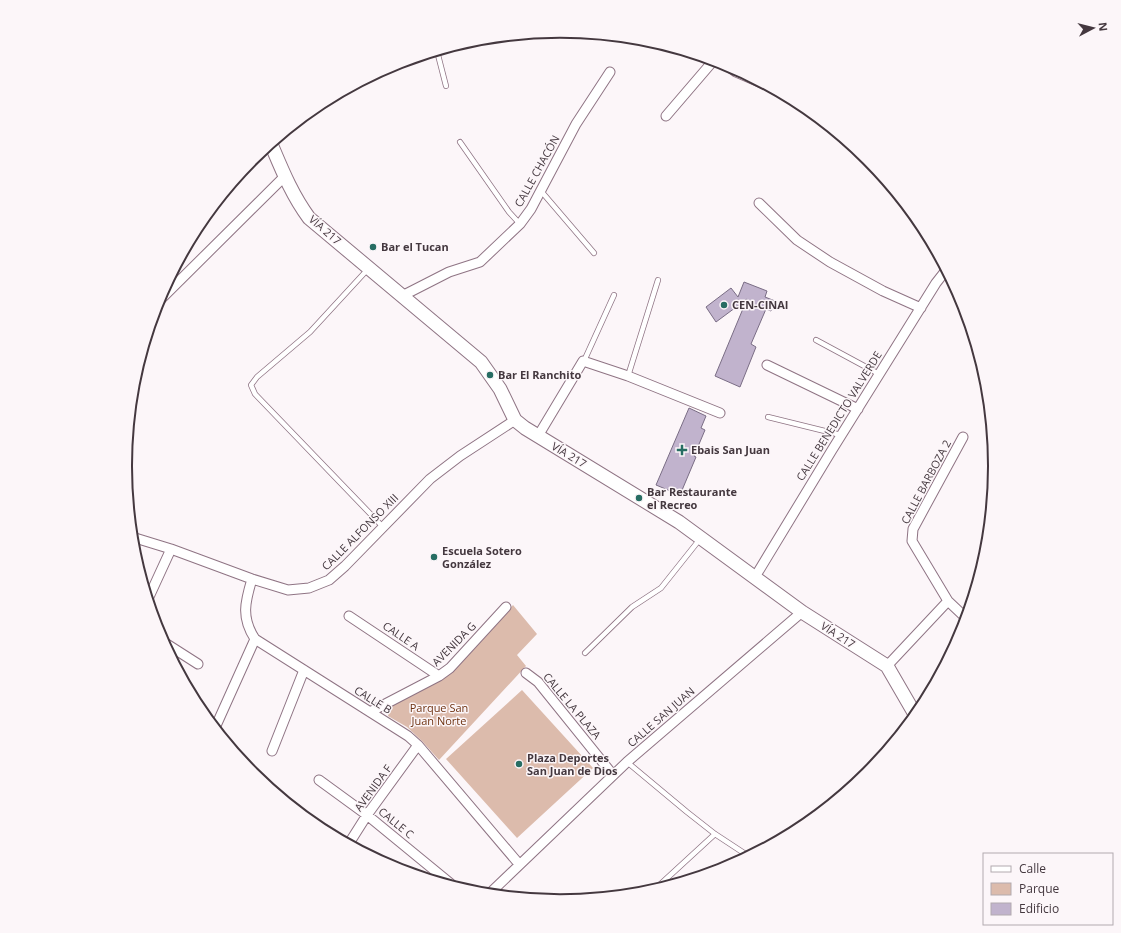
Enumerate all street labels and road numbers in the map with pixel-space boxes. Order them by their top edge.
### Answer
street label: CALLE CHACÓN [511,132,563,209]
street label: VÍA 217 [306,211,345,248]
street label: CALLE BENEDICTO VALVERDE [792,348,885,483]
street label: CALLE BARBOZA 2 [897,437,954,526]
street label: VÍA 217 [549,438,590,471]
street label: CALLE ALFONSO XIII [318,490,401,573]
street label: CALLE A [380,618,423,653]
street label: AVENIDA G [428,618,479,669]
street label: VÍA 217 [818,618,858,651]
street label: CALLE LA PLAZA [540,669,605,742]
street label: CALLE B [352,682,395,717]
street label: CALLE SAN JUAN [624,683,698,750]
street label: AVENIDA F [351,761,395,814]
street label: CALLE C [376,804,417,841]

